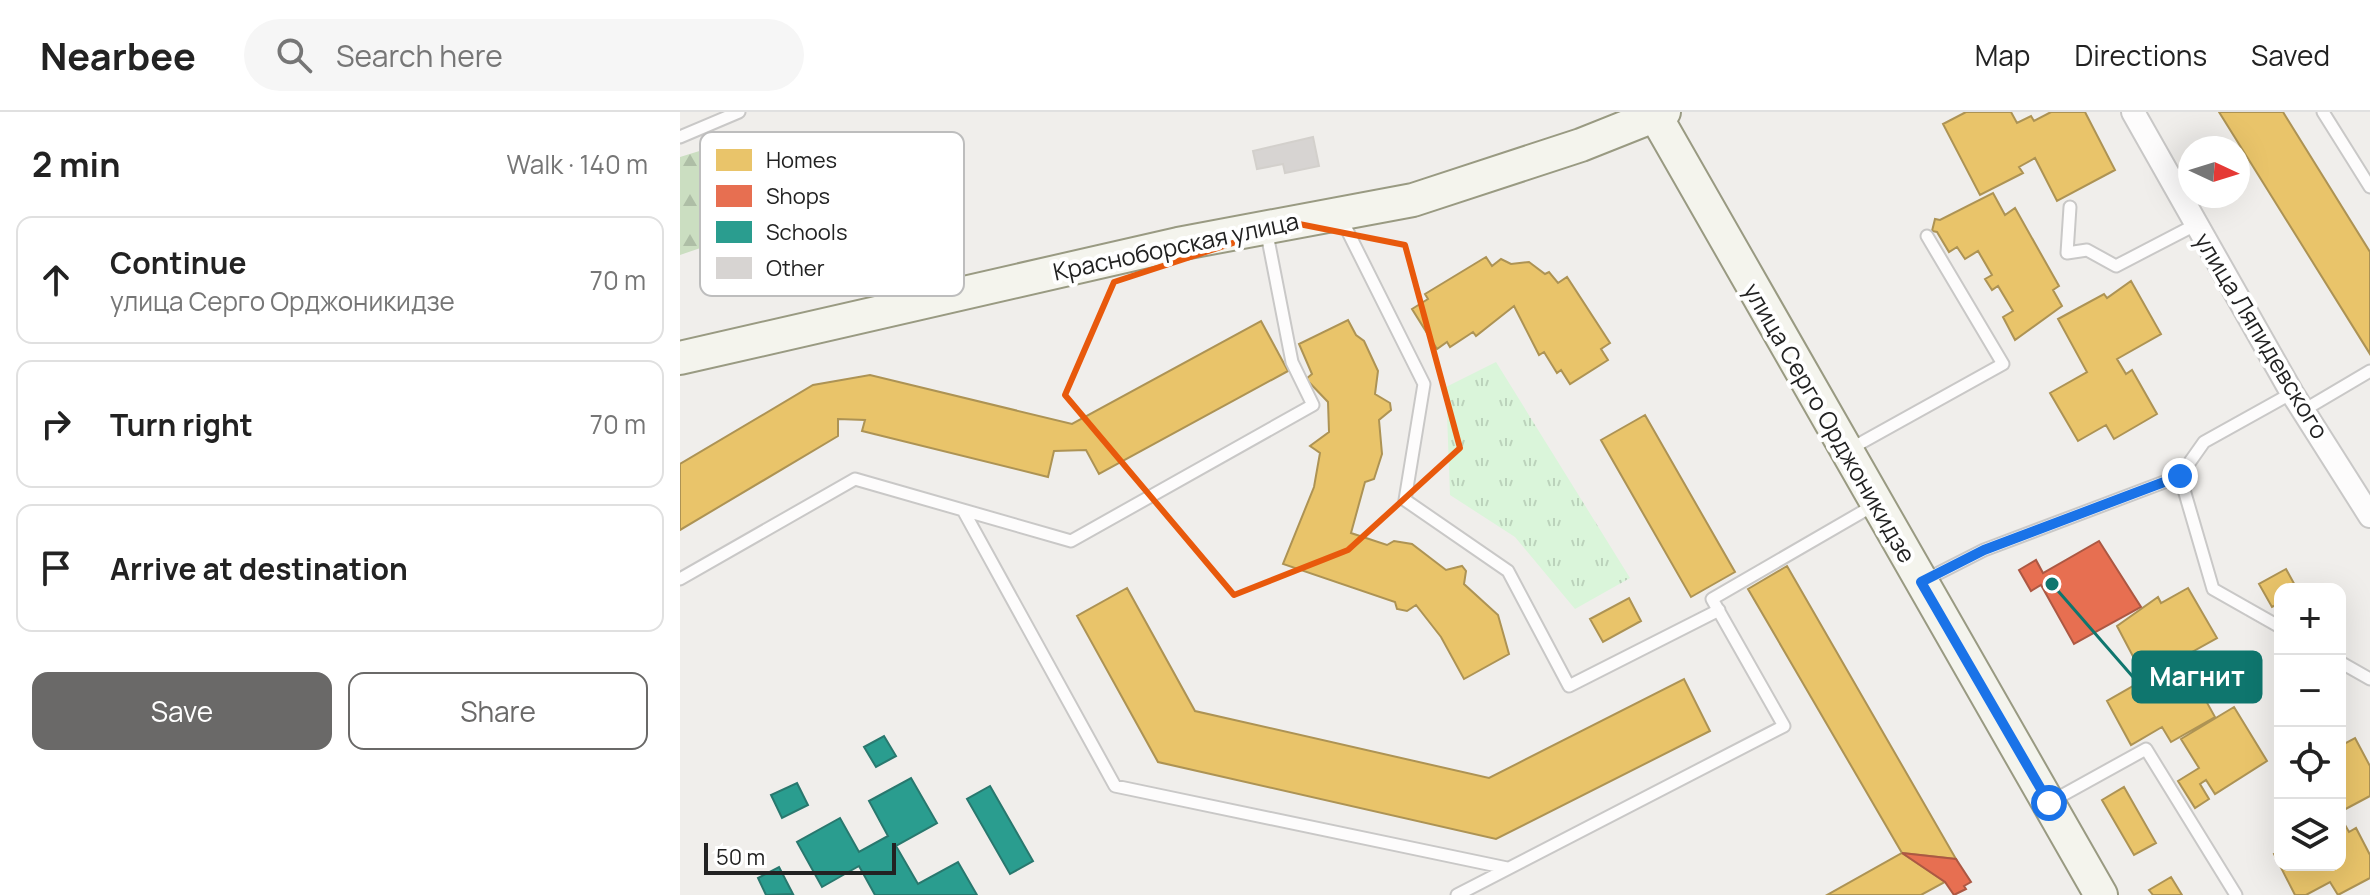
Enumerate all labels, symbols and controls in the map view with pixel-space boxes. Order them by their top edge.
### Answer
search box [244,19,804,91]
text: Nearbee [40,29,196,81]
icon: search [272,33,316,77]
text: Search here [336,35,503,76]
text: Map [1975,36,2030,74]
text: Directions [2074,36,2207,74]
text: Saved [2251,36,2330,74]
legend [700,132,964,296]
north arrow [2178,136,2250,208]
text: 2 min [32,141,120,187]
text: Homes [766,145,837,175]
text: Walk · 140 m [507,146,648,182]
text: Shops [766,181,830,211]
street label: Красноборская улица [1050,203,1302,288]
text: Schools [766,217,848,247]
street label: улица Ляпидевского [2188,226,2337,445]
text: Continue [110,242,246,283]
text: Other [766,253,825,283]
icon: ahead [34,258,78,302]
text: 70 m [590,262,646,298]
street label: улица Серго Орджоникидзе [1736,276,1924,568]
text: улица Серго Орджоникидзе [110,283,455,319]
icon: right [34,402,78,446]
text: Turn right [110,404,253,445]
text: 70 m [590,406,646,442]
route end [2162,458,2198,494]
icon: arrive [34,546,78,590]
text: Arrive at destination [110,548,408,589]
map controls [2274,583,2346,871]
button: + [2274,583,2346,655]
callout: Магнит [2133,652,2261,702]
button: − [2274,655,2346,727]
text: Магнит [2149,658,2245,694]
button: Save [32,672,332,750]
button: Share [348,672,648,750]
button: locate [2274,727,2346,799]
route start [2031,785,2067,821]
button: layers [2274,799,2346,871]
scale bar [704,839,896,875]
text: 50 m [716,842,765,872]

